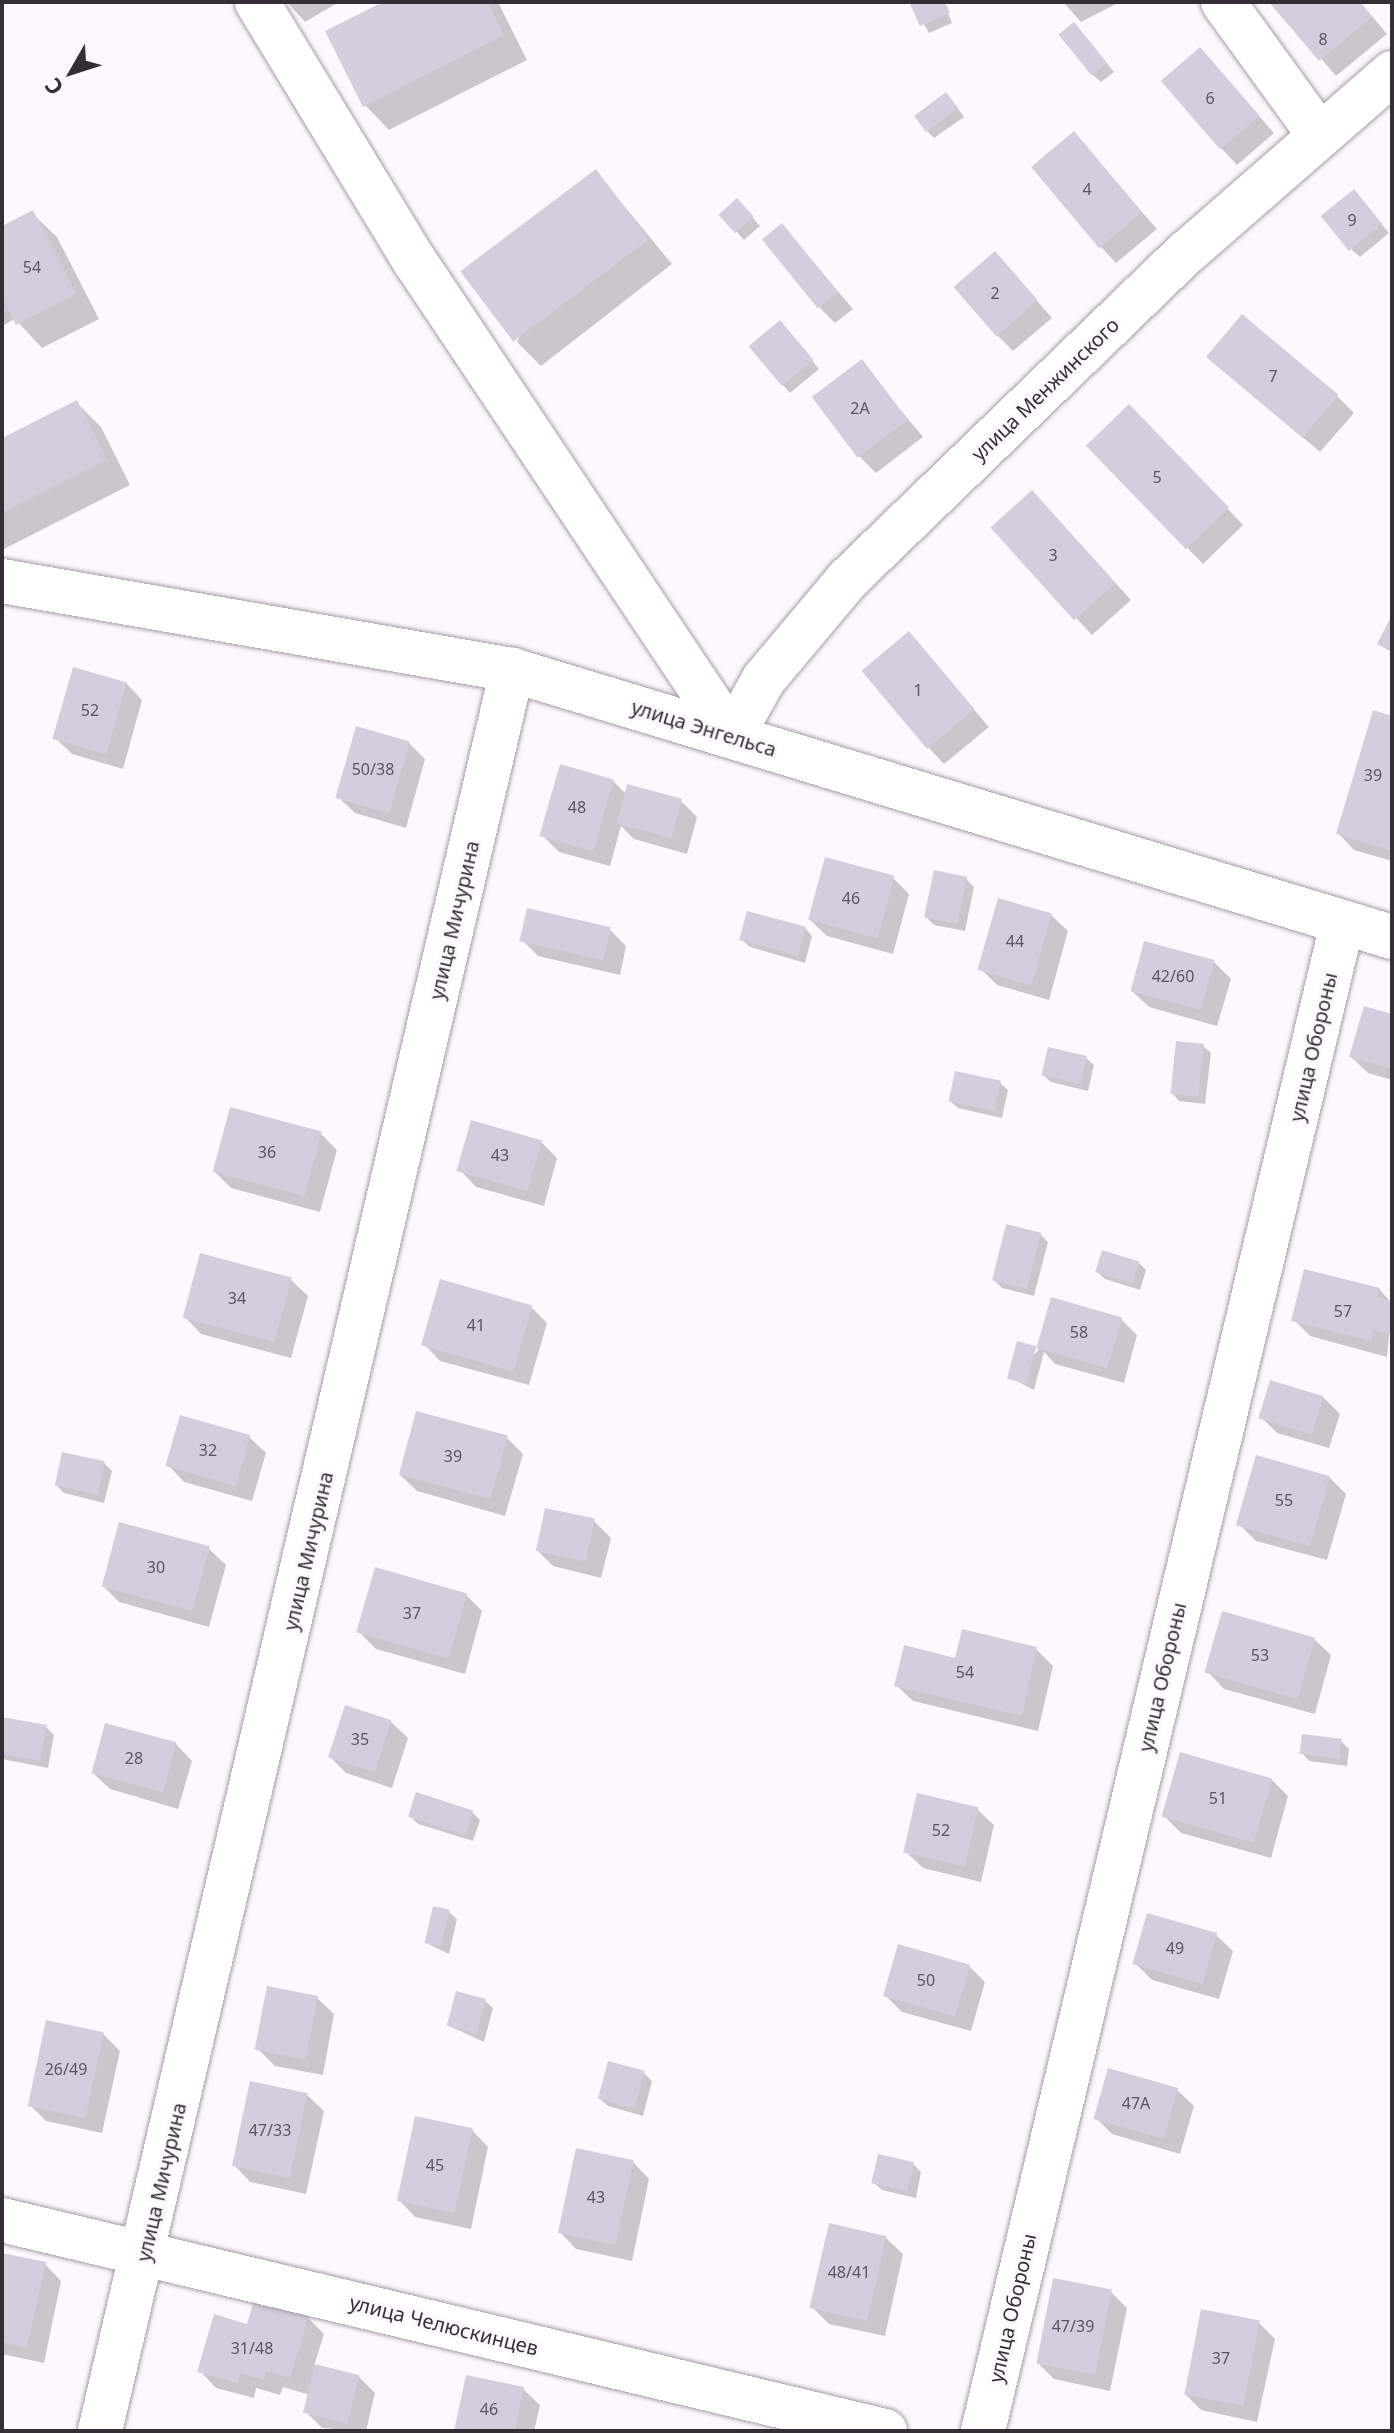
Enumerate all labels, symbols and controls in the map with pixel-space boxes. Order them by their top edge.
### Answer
house number: 8 [1318,29,1328,49]
north arrow [32,32,112,112]
text: С [37,72,69,102]
house number: 6 [1205,88,1215,108]
house number: 4 [1082,179,1092,199]
house number: 9 [1347,210,1357,230]
house number: 54 [23,257,41,277]
house number: 2 [990,283,1000,303]
street label: улица Менжинского [966,312,1124,466]
house number: 7 [1268,366,1278,386]
house number: 2А [850,398,870,418]
house number: 5 [1152,467,1162,487]
house number: 3 [1048,545,1058,565]
house number: 1 [913,680,923,700]
street label: улица Энгельса [629,695,779,761]
house number: 52 [81,700,99,720]
house number: 50/38 [352,759,394,779]
house number: 39 [1364,765,1382,785]
house number: 48 [568,797,586,817]
street label: улица Мичурина [424,838,484,1002]
house number: 46 [842,888,860,908]
house number: 44 [1006,931,1024,951]
house number: 42/60 [1152,966,1194,986]
street label: улица Обороны [1284,970,1342,1124]
house number: 36 [258,1142,276,1162]
house number: 43 [491,1145,509,1165]
house number: 34 [228,1288,246,1308]
house number: 57 [1334,1301,1352,1321]
house number: 41 [467,1315,485,1335]
house number: 58 [1070,1322,1088,1342]
house number: 32 [199,1440,217,1460]
house number: 39 [444,1446,462,1466]
street label: улица Мичурина [278,1469,338,1633]
house number: 55 [1275,1490,1293,1510]
house number: 30 [147,1557,165,1577]
street label: улица Обороны [1133,1600,1191,1754]
house number: 37 [403,1603,421,1623]
house number: 53 [1251,1645,1269,1665]
house number: 54 [956,1662,974,1682]
house number: 35 [351,1729,369,1749]
house number: 28 [125,1748,143,1768]
house number: 51 [1209,1788,1227,1808]
house number: 52 [932,1820,950,1840]
house number: 49 [1166,1938,1184,1958]
house number: 50 [917,1970,935,1990]
house number: 26/49 [45,2059,87,2079]
house number: 47А [1122,2093,1150,2113]
street label: улица Мичурина [131,2100,191,2264]
house number: 47/33 [249,2120,291,2140]
house number: 45 [426,2155,444,2175]
house number: 43 [587,2187,605,2207]
street label: улица Обороны [983,2231,1041,2385]
house number: 48/41 [828,2262,870,2282]
street label: улица Челюскинцев [347,2290,541,2360]
house number: 47/39 [1052,2316,1094,2336]
house number: 31/48 [231,2338,273,2358]
house number: 37 [1212,2348,1230,2368]
house number: 46 [480,2399,498,2419]

